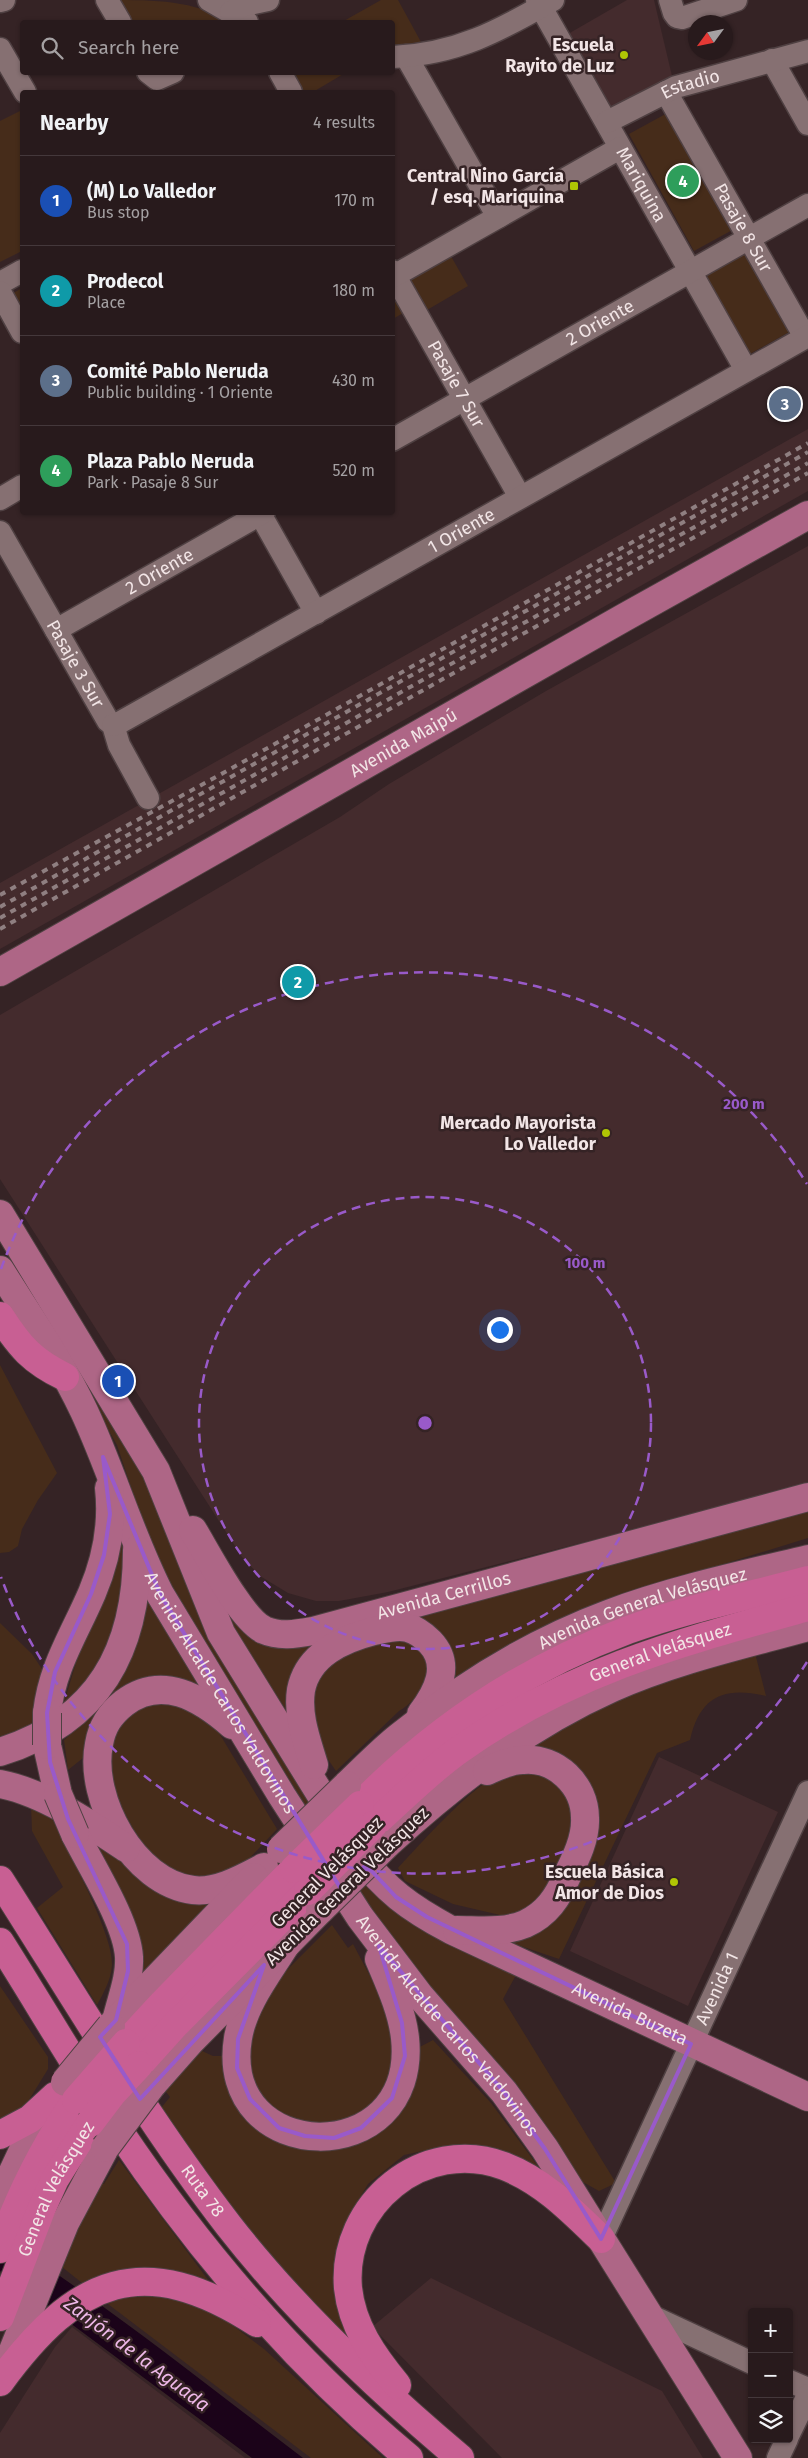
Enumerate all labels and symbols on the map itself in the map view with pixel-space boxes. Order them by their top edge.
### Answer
north arrow [688,15,733,60]
place label: Escuela Rayito de Luz [505,34,614,77]
marker: Escuela Rayito de Luz [618,49,630,61]
street label: Estadio [657,65,722,104]
street label: Mariquina [611,143,671,226]
pin: 4 [667,162,699,200]
place label: Central Nino García / esq. Mariquina [407,165,564,208]
street label: Pasaje 8 Sur [709,179,777,276]
marker: Central Nino García / esq. Mariquina [568,180,580,192]
street label: 2 Oriente [562,295,638,350]
street label: Pasaje 7 Sur [423,337,489,432]
pin: 3 [769,385,801,423]
street label: 1 Oriente [424,503,499,558]
street label: 2 Oriente [122,543,197,599]
street label: Pasaje 3 Sur [42,616,109,712]
street label: Avenida Maipú [346,704,461,782]
pin: 2 [282,963,314,1001]
text: 200 m [723,1095,765,1113]
place label: Mercado Mayorista Lo Valledor [440,1112,597,1155]
marker: Mercado Mayorista Lo Valledor [600,1127,612,1139]
text: 100 m [565,1254,605,1272]
your location [487,1317,513,1343]
pin: 1 [102,1362,134,1400]
centre of rings [416,1414,434,1432]
street label: Avenida General Velásquez [537,1564,751,1656]
street label: Avenida Cerrillos [374,1567,513,1624]
street label: Avenida Alcalde Carlos Valdovinos [140,1568,301,1818]
street label: General Velásquez [586,1619,734,1687]
street label: Avenida General Velásquez [261,1802,433,1970]
street label: General Velásquez [267,1811,388,1932]
place label: Escuela Básica Amor de Dios [545,1861,664,1904]
marker: Escuela Básica Amor de Dios [668,1876,680,1888]
street label: Avenida Alcalde Carlos Valdovinos [351,1911,543,2141]
street label: Avenida 1 [691,1949,743,2028]
street label: Avenida Buzeta [569,1977,691,2050]
street label: General Velásquez [13,2117,99,2260]
street label: Ruta 78 [176,2160,229,2221]
water label: Zanjón de la Aguada [59,2291,214,2416]

